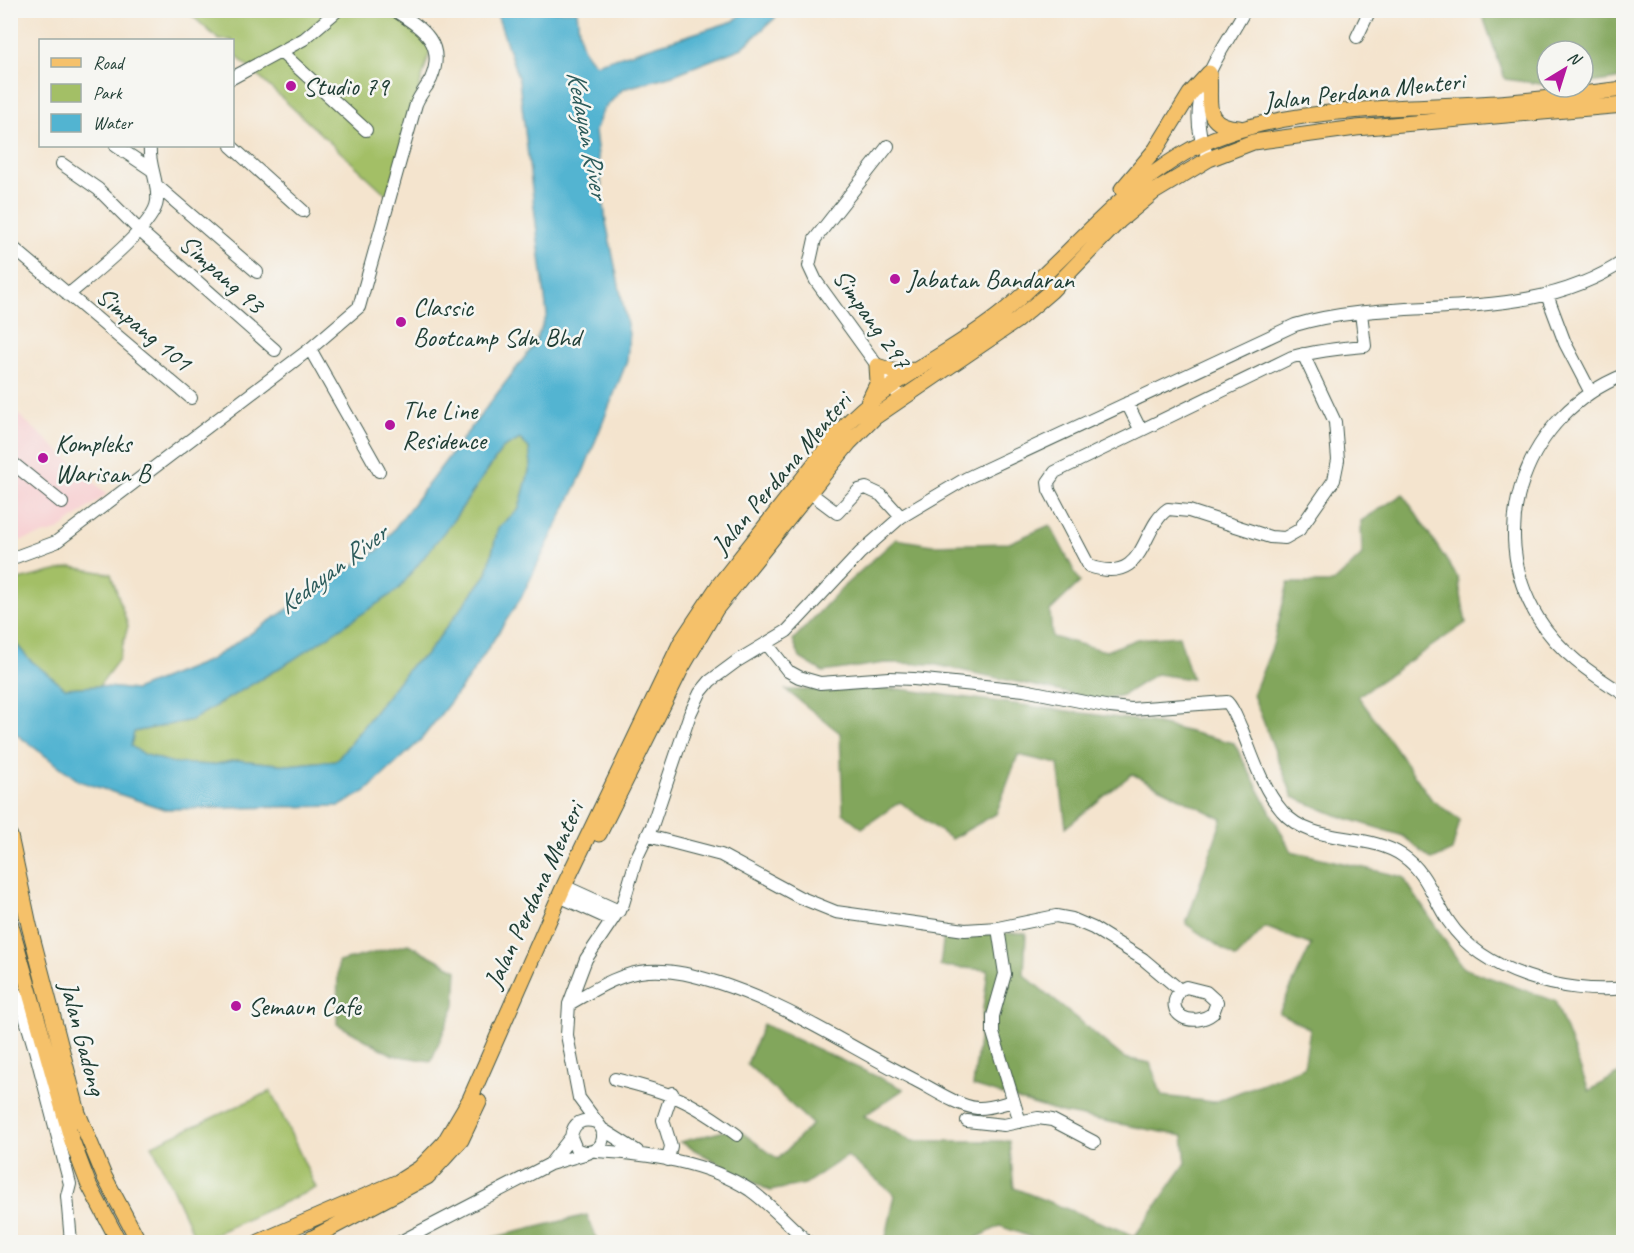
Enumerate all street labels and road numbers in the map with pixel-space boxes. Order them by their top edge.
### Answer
street label: Jalan Perdana Menteri [1260,64,1469,118]
street label: Simpang 93 [173,227,273,322]
street label: Simpang 297 [825,262,919,377]
street label: Simpang 101 [89,279,200,379]
street label: Jalan Perdana Menteri [702,383,860,562]
street label: Jalan Perdana Menteri [476,794,593,995]
street label: Jalan Gadong [52,976,114,1100]

